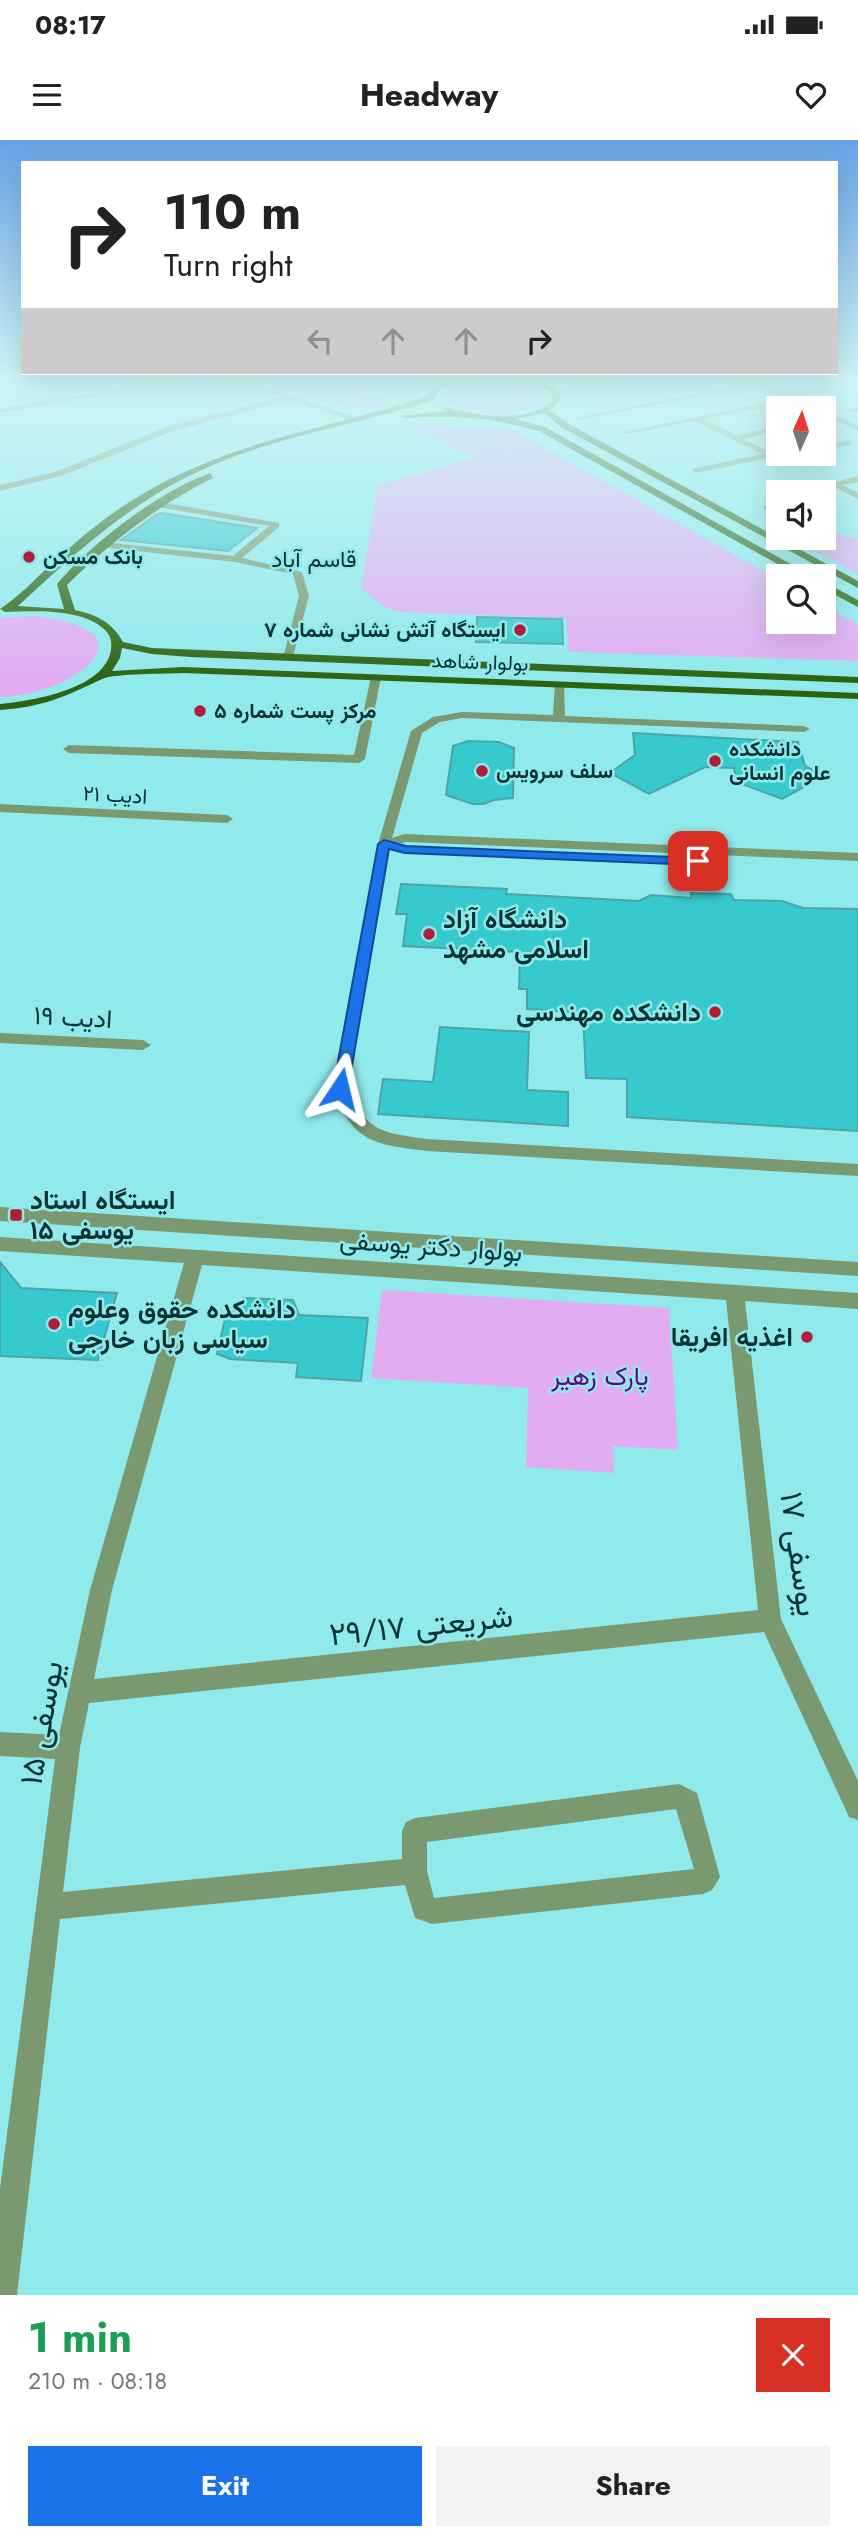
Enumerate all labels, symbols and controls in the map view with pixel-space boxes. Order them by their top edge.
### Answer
text: 08:17 [35,6,106,44]
text: Headway [360,72,498,118]
icon: menu [28,76,66,114]
icon: heart [792,76,830,114]
text: 110 m [164,177,301,247]
icon: right [49,189,140,280]
text: Turn right [164,242,293,288]
icon: left [301,322,339,360]
icon: ahead [374,322,412,360]
icon: ahead [447,322,485,360]
icon: right [520,322,558,360]
north arrow [766,396,836,466]
map controls [766,396,836,634]
button: sound [766,480,836,550]
place label: بانک مسکن [43,542,143,572]
district label: قاسم آباد [271,542,357,576]
marker: بانک مسکن [21,549,37,565]
button: search [766,564,836,634]
place label: ایستگاه آتش نشانی شماره ۷ [264,615,506,645]
marker: ایستگاه آتش نشانی شماره ۷ [512,622,528,638]
street label: بولوار شاهد [431,645,529,679]
place label: مرکز پست شماره ۵ [214,696,376,726]
marker: مرکز پست شماره ۵ [192,703,208,719]
place label: دانشکده علوم انسانی [729,734,831,788]
marker: دانشکده علوم انسانی [707,753,723,769]
place label: سلف سرویس [496,756,613,786]
marker: سلف سرویس [474,763,490,779]
street label: ادیب ۲۱ [82,778,148,812]
pin [668,831,728,891]
icon: arrive [679,842,717,880]
place label: دانشگاه آزاد اسلامی مشهد [443,900,589,968]
marker: دانشگاه آزاد اسلامی مشهد [421,926,437,942]
place label: دانشکده مهندسی [516,993,701,1031]
street label: ادیب ۱۹ [33,996,113,1038]
marker: دانشکده مهندسی [707,1004,723,1020]
position arrow [303,1052,377,1126]
place label: ایستگاه استاد یوسفی ۱۵ [30,1181,175,1249]
marker: ایستگاه استاد یوسفی ۱۵ [8,1207,24,1223]
street label: بولوار دکتر یوسفی [338,1221,524,1271]
place label: دانشکده حقوق وعلوم سیاسی زبان خارجی [68,1290,296,1358]
marker: دانشکده حقوق وعلوم سیاسی زبان خارجی [46,1316,62,1332]
place label: اغذیه افریقا [671,1318,793,1356]
marker: اغذیه افریقا [799,1329,815,1345]
park label: پارک زهیر [550,1357,649,1395]
street label: یوسفی ۱۷ [768,1489,832,1619]
street label: شریعتی ۲۹/۱۷ [327,1592,515,1658]
street label: یوسفی ۱۵ [7,1657,75,1789]
text: 1 min [28,2307,132,2368]
button: close [756,2318,830,2392]
text: 210 m · 08:18 [28,2364,167,2398]
button: Exit [28,2446,422,2526]
button: Share [436,2446,830,2526]

